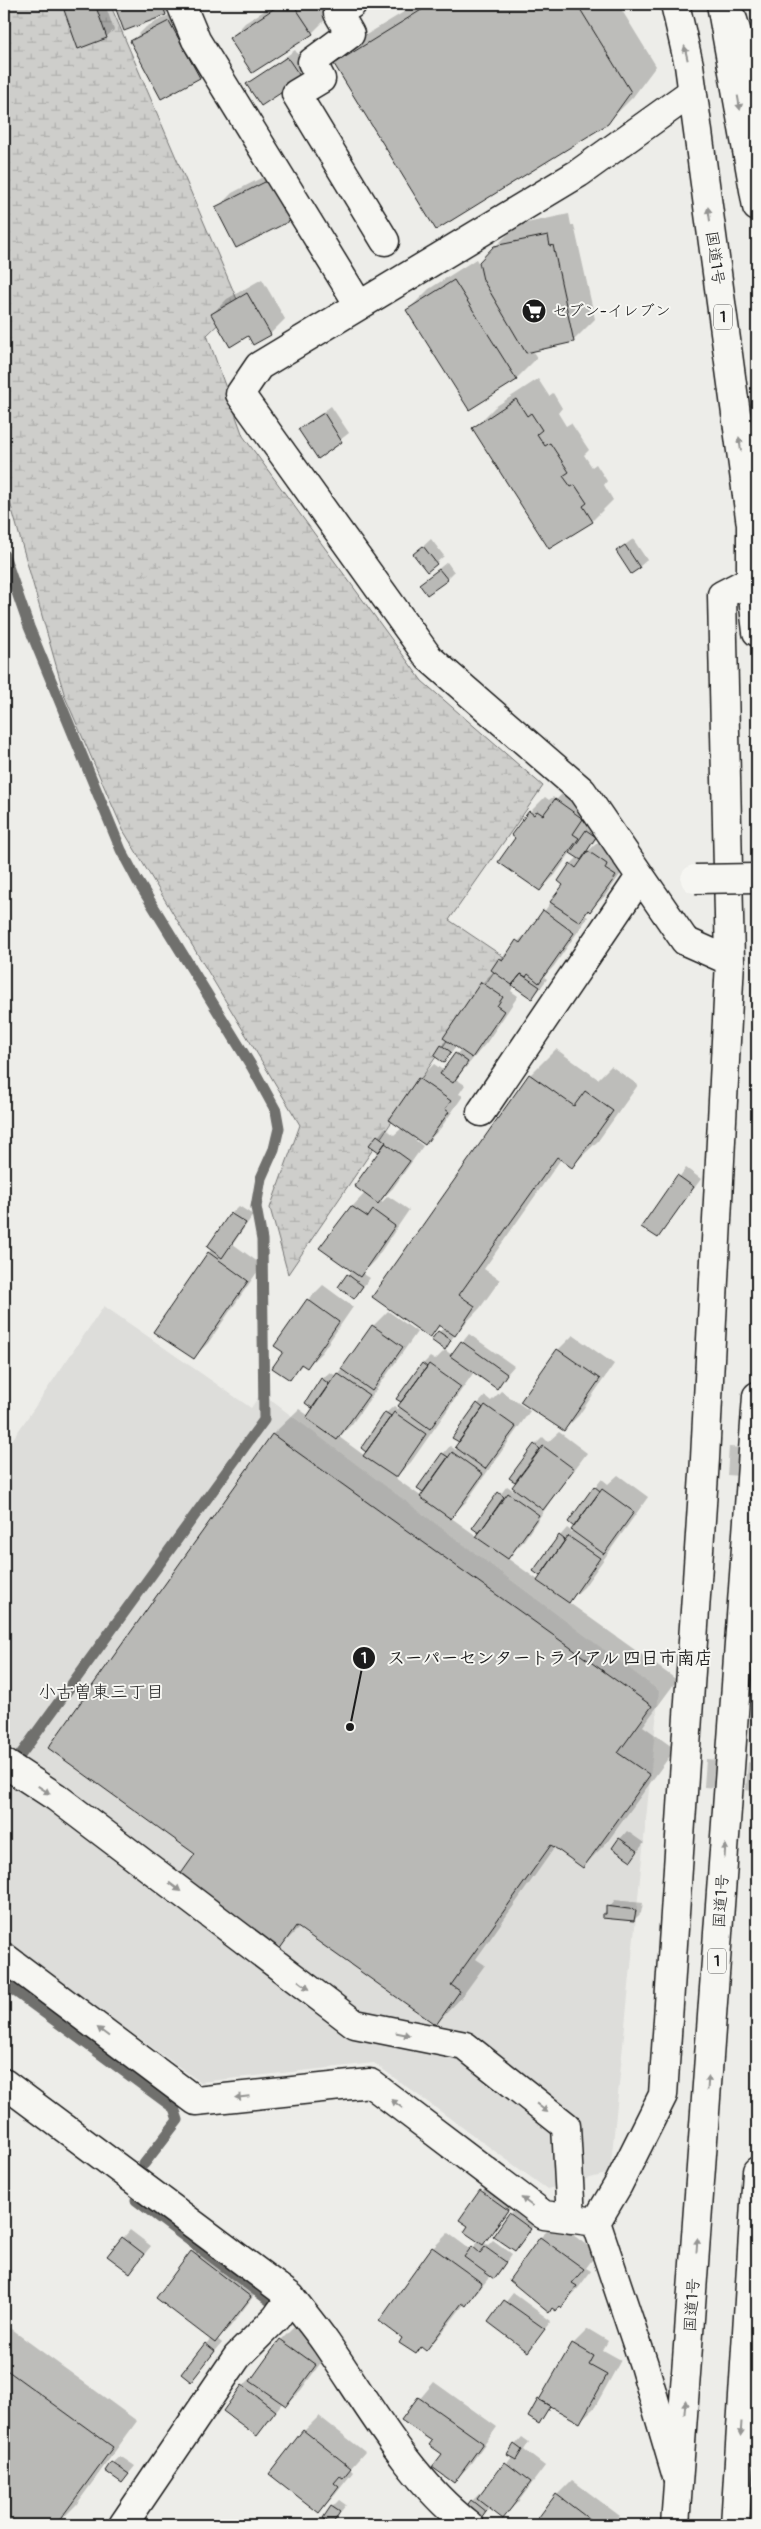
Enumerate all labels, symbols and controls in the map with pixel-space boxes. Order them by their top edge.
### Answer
one-way arrow [682,46,690,61]
one-way arrow [735,96,743,112]
one-way arrow [705,206,713,222]
street label: 国道1号 [701,230,729,286]
supermarket icon: セブン-イレブン [521,298,547,324]
place label: セブン-イレブン [552,301,671,321]
road number: 1 [714,304,732,330]
one-way arrow [736,436,744,452]
callout: スーパーセンタートライアル 四日市南店 [352,1642,724,1675]
text: スーパーセンタートライアル 四日市南店 [387,1647,713,1670]
text: 1 [361,1649,367,1668]
district label: 小古曽東三丁目 [38,1681,164,1704]
one-way arrow [38,1785,51,1794]
one-way arrow [721,1843,729,1859]
street label: 国道1号 [709,1873,733,1929]
one-way arrow [168,1882,182,1892]
road number: 1 [708,1948,726,1974]
one-way arrow [297,1980,311,1990]
one-way arrow [96,2027,110,2037]
one-way arrow [395,2030,410,2038]
one-way arrow [705,2074,713,2090]
one-way arrow [234,2093,250,2101]
one-way arrow [391,2098,404,2109]
one-way arrow [536,2102,549,2113]
one-way arrow [520,2197,533,2207]
one-way arrow [693,2237,701,2253]
street label: 国道1号 [680,2277,704,2333]
one-way arrow [681,2399,689,2415]
one-way arrow [736,2421,744,2437]

